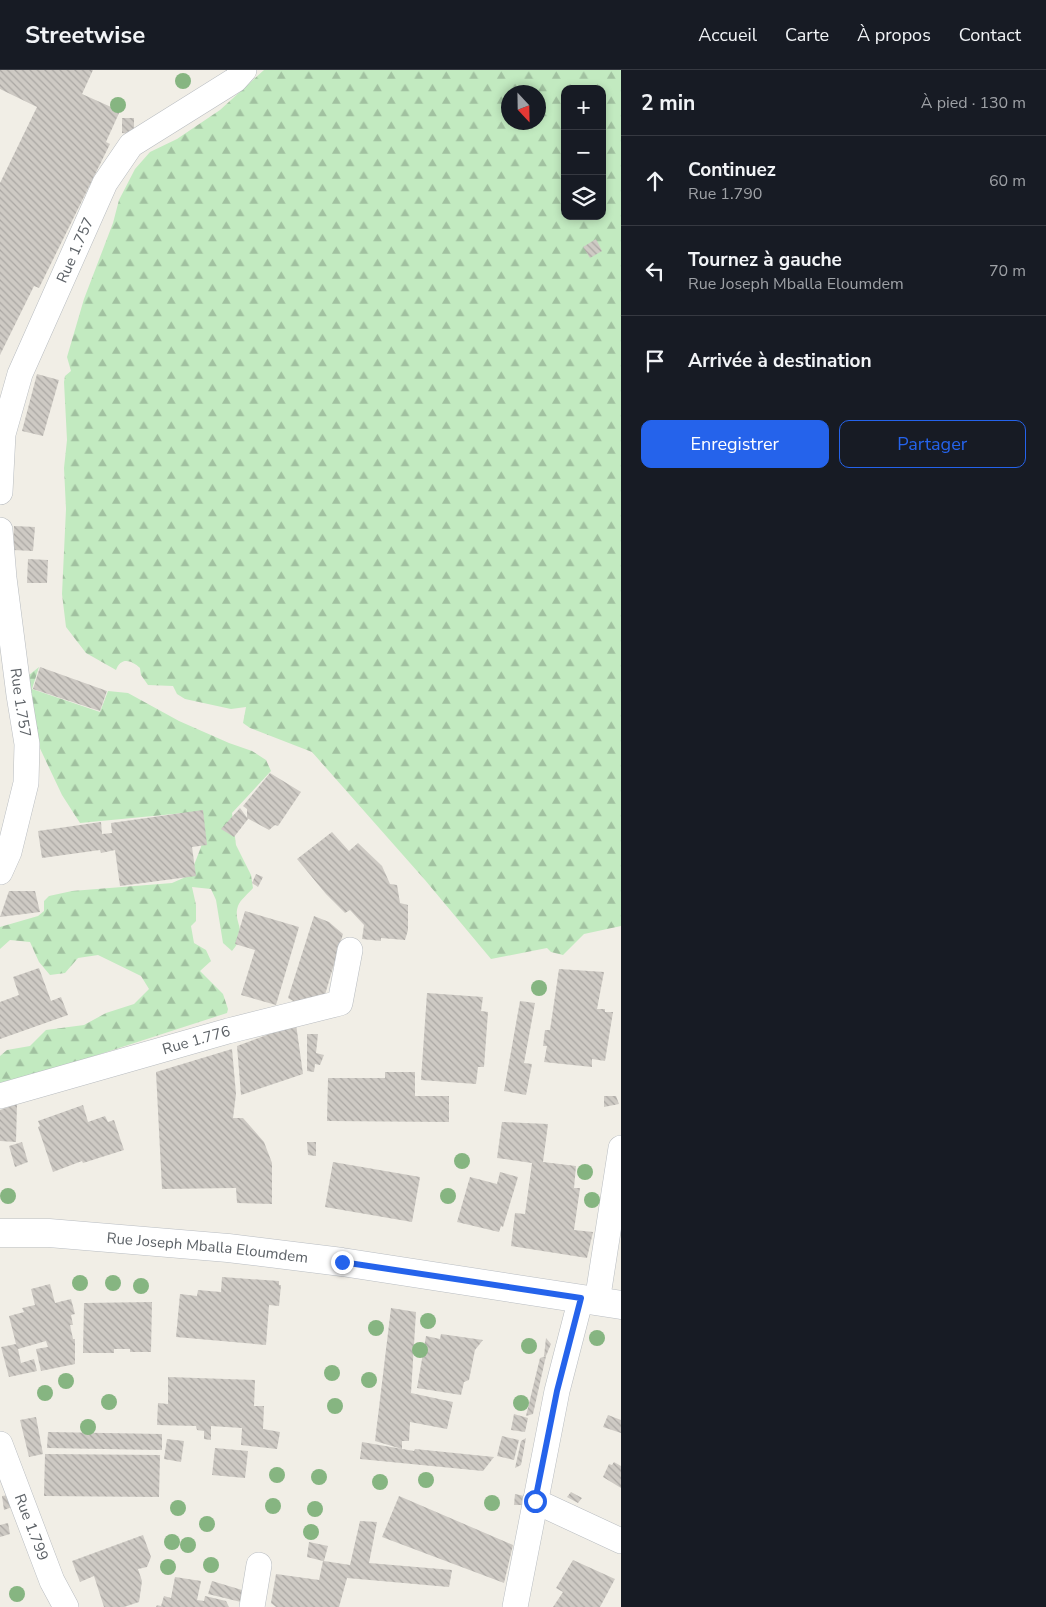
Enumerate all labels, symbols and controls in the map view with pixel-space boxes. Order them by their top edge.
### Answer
text: Streetwise [25,19,145,51]
text: Accueil [698,23,757,47]
text: Carte [785,23,829,47]
text: À propos [857,23,931,47]
text: Contact [959,23,1021,47]
north arrow [501,85,546,130]
map controls [561,85,606,220]
button: + [561,85,606,130]
text: 2 min [641,89,695,117]
text: À pied · 130 m [921,92,1026,114]
button: − [561,130,606,175]
text: Continuez [688,157,776,183]
icon: ahead [641,167,669,195]
text: 60 m [989,170,1026,192]
button: layers [561,175,606,220]
text: Rue 1.790 [688,183,762,205]
street label: Rue 1.757 [52,214,98,286]
text: Tournez à gauche [688,247,842,273]
icon: left [641,257,669,285]
text: 70 m [989,260,1026,282]
text: Rue Joseph Mballa Eloumdem [688,273,904,295]
icon: arrive [641,347,669,375]
text: Arrivée à destination [688,348,872,374]
button: Enregistrer [641,420,829,468]
button: Partager [839,420,1026,468]
street label: Rue 1.757 [6,667,36,739]
street label: Rue 1.776 [160,1021,232,1059]
street label: Rue Joseph Mballa Eloumdem [106,1228,309,1268]
route end [331,1251,354,1274]
route start [524,1490,547,1513]
street label: Rue 1.799 [10,1491,53,1563]

